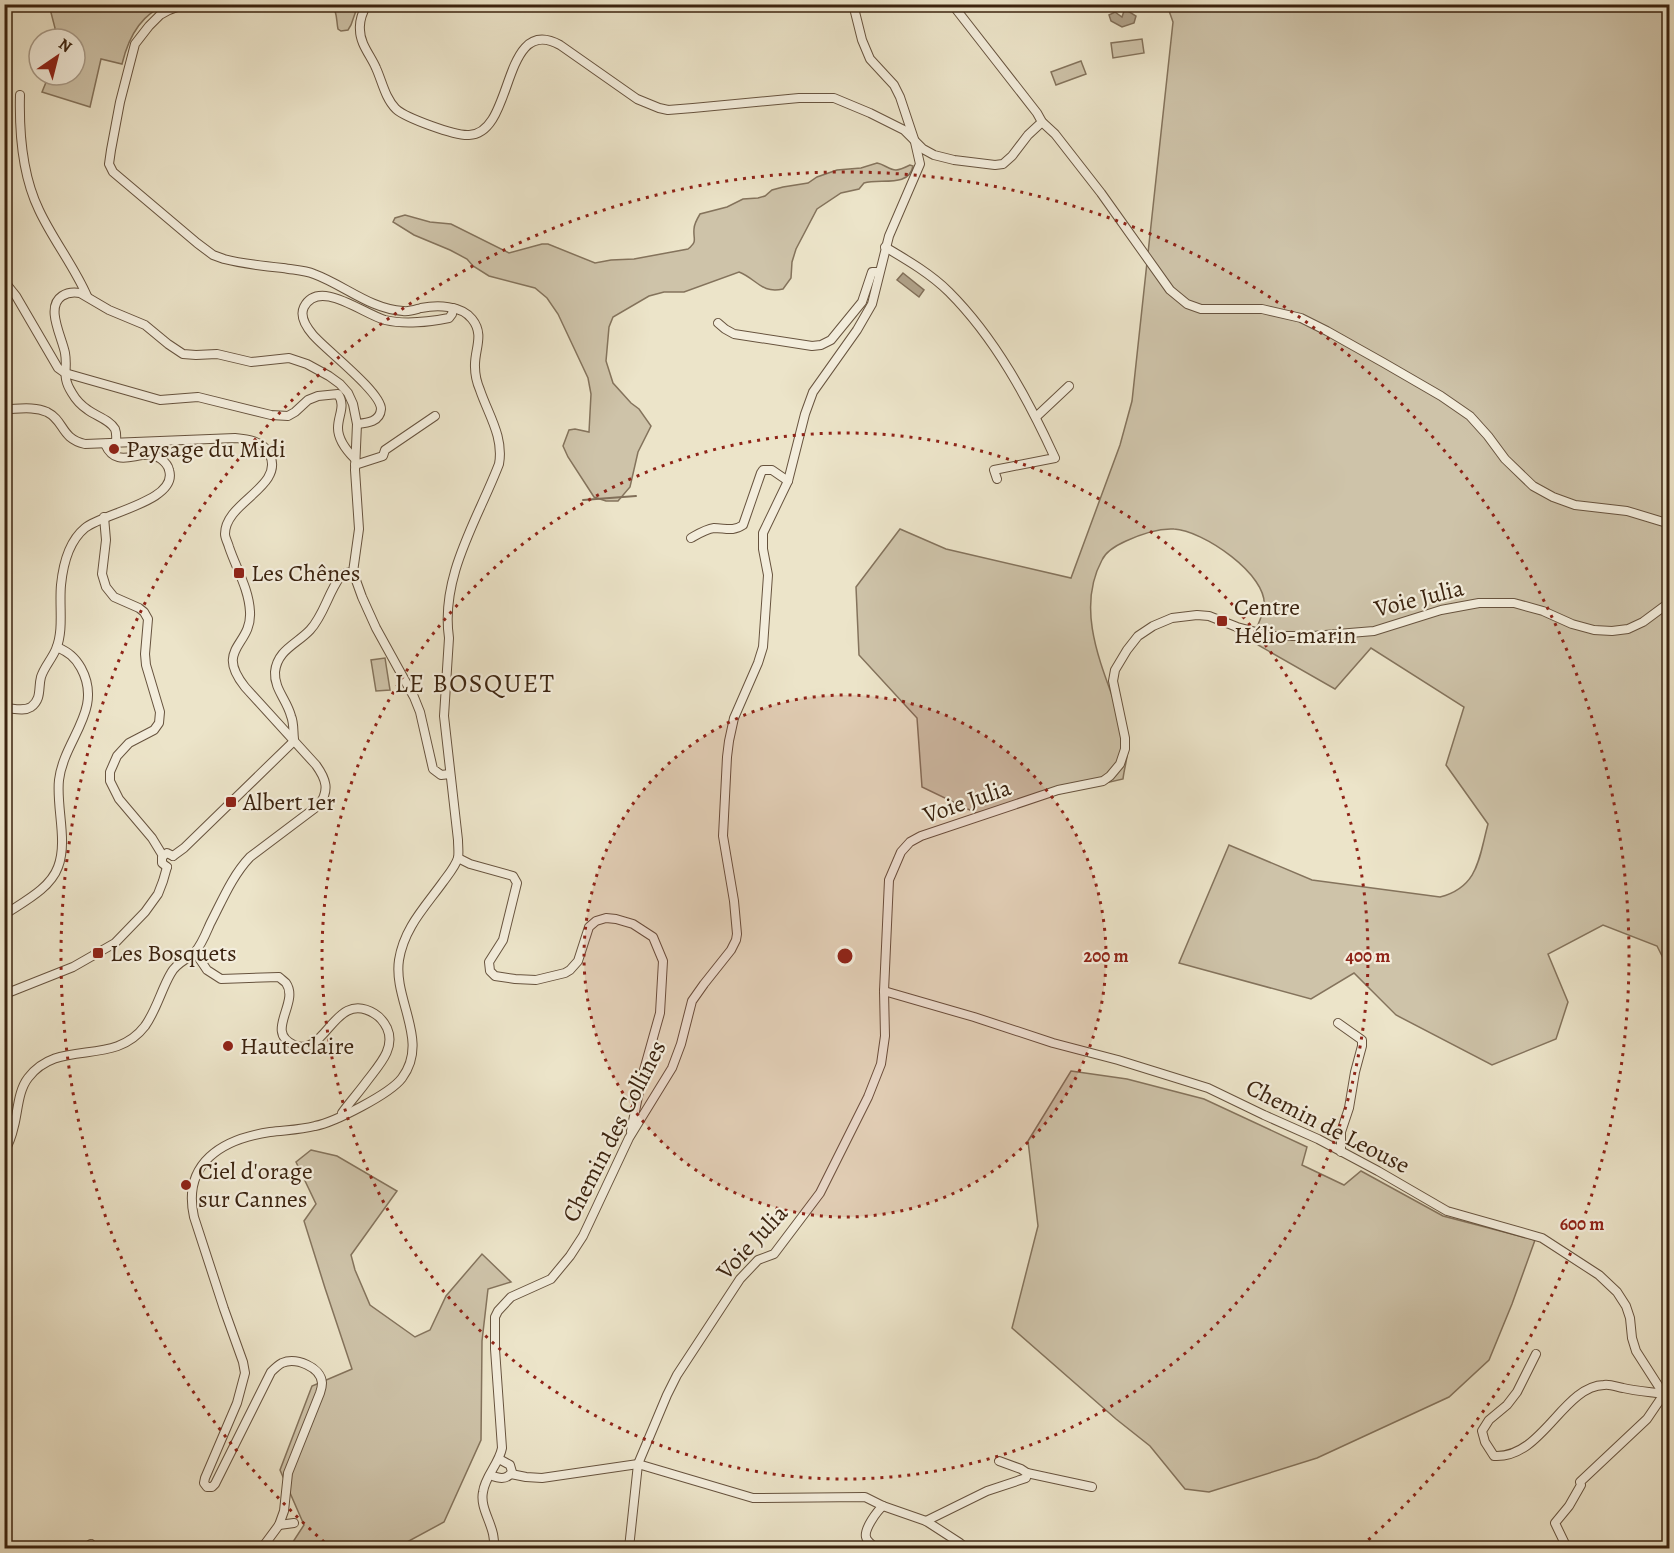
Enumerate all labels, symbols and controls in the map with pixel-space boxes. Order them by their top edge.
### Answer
north arrow [27,27,87,87]
text: N [54,33,76,58]
place label: Paysage du Midi [126,433,286,465]
marker: Paysage du Midi [107,442,121,456]
place label: Les Chênes [251,557,360,589]
marker: Les Chênes [232,566,246,580]
street label: Voie Julia [1370,571,1468,625]
place label: Centre Hélio-marin [1234,591,1356,651]
marker: Centre Hélio-marin [1215,614,1229,628]
district label: LE BOSQUET [395,666,555,701]
street label: Voie Julia [918,771,1016,831]
place label: Albert 1er [242,786,335,818]
marker: Albert 1er [224,795,238,809]
place label: Les Bosquets [110,937,237,969]
text: 200 m [1083,944,1129,968]
text: 400 m [1346,944,1390,968]
marker: Les Bosquets [91,946,105,960]
centre of rings [835,946,855,966]
place label: Hauteclaire [240,1030,354,1062]
street label: Chemin des Collines [554,1035,674,1227]
marker: Hauteclaire [221,1039,235,1053]
street label: Chemin de Leouse [1241,1071,1415,1181]
place label: Ciel d'orage sur Cannes [198,1155,313,1215]
marker: Ciel d'orage sur Cannes [179,1178,193,1192]
street label: Voie Julia [709,1197,795,1287]
text: 600 m [1560,1212,1604,1236]

